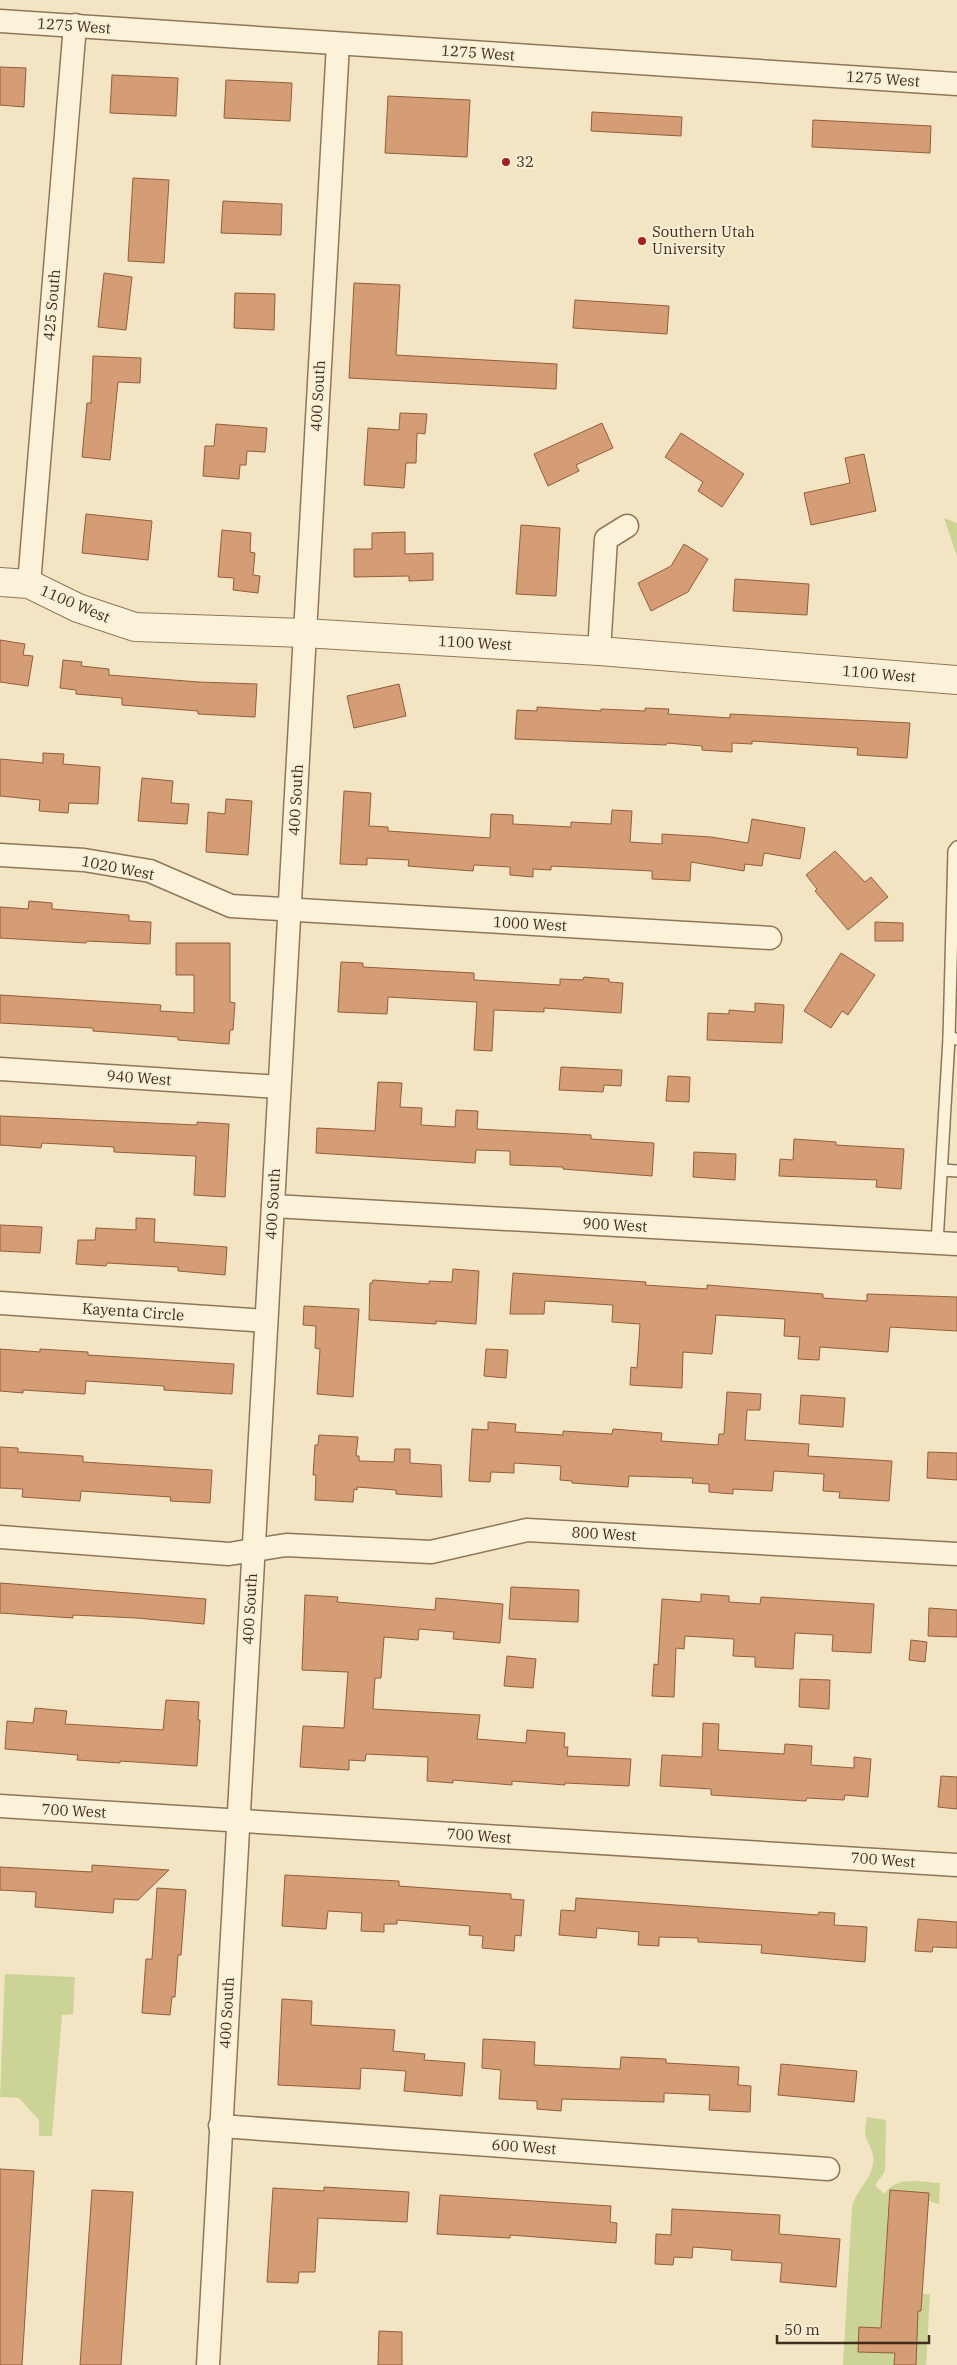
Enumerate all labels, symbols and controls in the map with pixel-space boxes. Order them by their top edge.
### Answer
street label: 1275 West [37,13,112,38]
street label: 1275 West [441,40,516,65]
street label: 1275 West [846,66,921,91]
place label: 32 [516,152,534,171]
marker: 32 [500,156,512,168]
place label: Southern Utah University [652,222,755,258]
marker: Southern Utah University [636,235,648,247]
street label: 425 South [39,268,64,341]
street label: 400 South [306,360,329,432]
street label: 1100 West [37,580,113,627]
street label: 1100 West [438,631,512,654]
street label: 1100 West [841,661,917,686]
street label: 400 South [284,764,307,836]
street label: 1020 West [80,851,156,884]
street label: 1000 West [493,912,567,935]
street label: 940 West [106,1066,172,1089]
street label: 400 South [261,1168,284,1240]
street label: 900 West [582,1213,648,1236]
street label: Kayenta Circle [81,1298,185,1325]
street label: 800 West [571,1522,637,1545]
street label: 400 South [238,1573,261,1645]
street label: 700 West [41,1799,107,1822]
street label: 700 West [446,1824,512,1847]
street label: 700 West [850,1848,916,1871]
street label: 400 South [215,1977,238,2049]
street label: 600 West [491,2135,557,2158]
scale bar [777,2312,930,2344]
text: 50 m [784,2320,820,2339]

